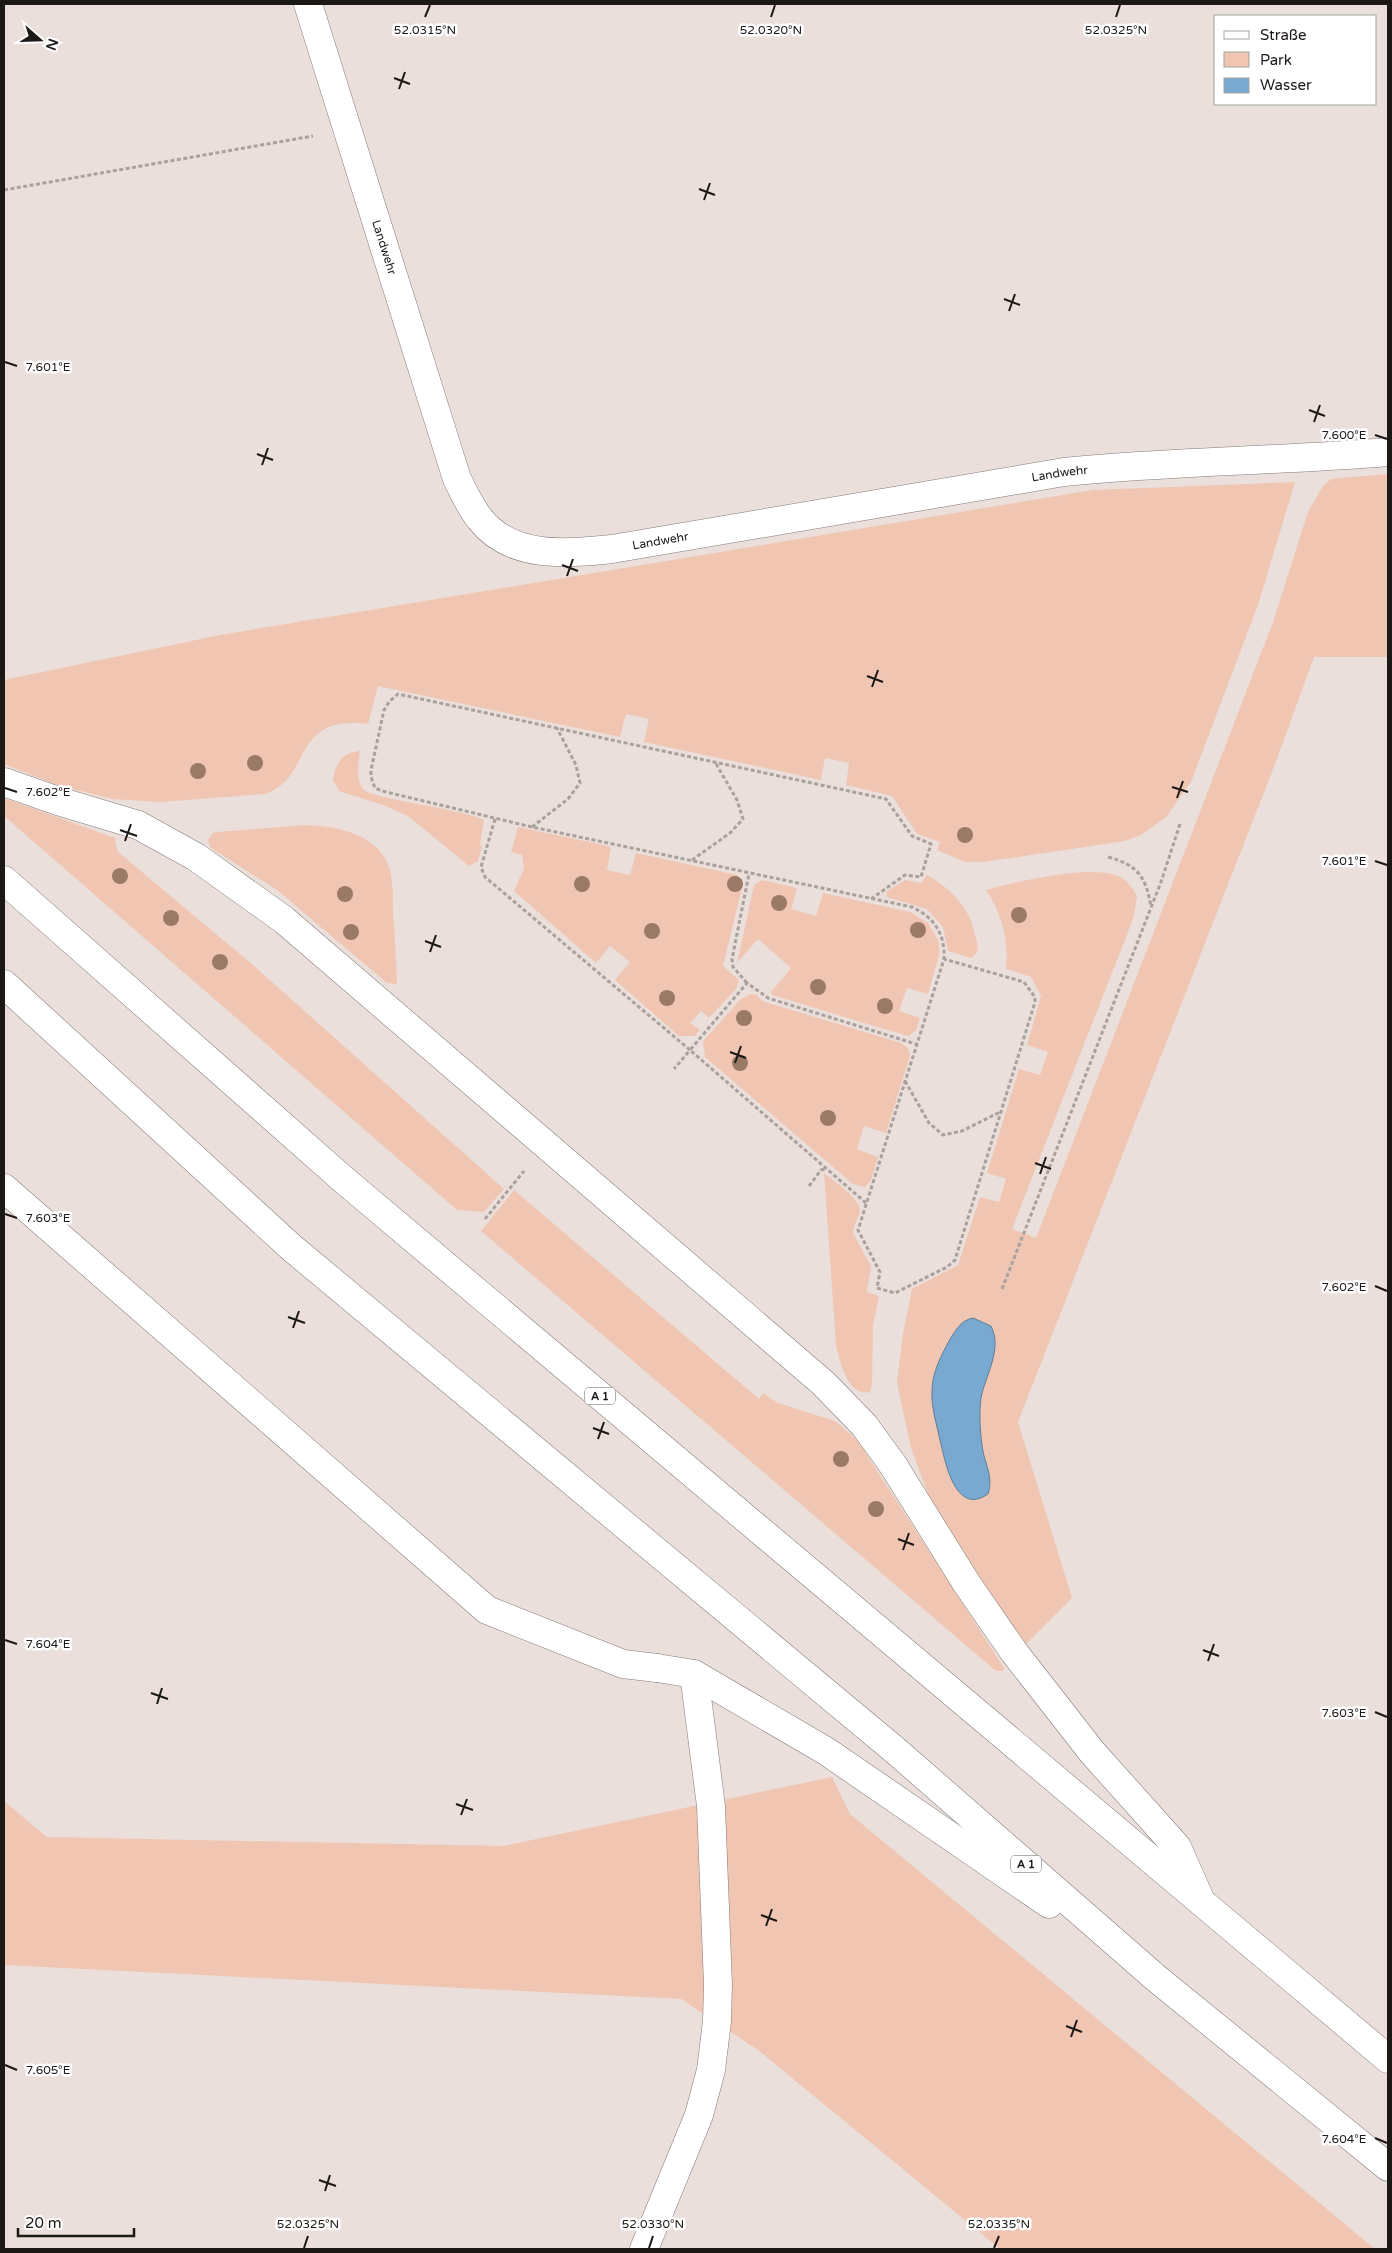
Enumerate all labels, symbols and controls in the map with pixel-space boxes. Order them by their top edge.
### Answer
north arrow [15,15,65,65]
legend [1214,15,1377,105]
text: 52.0315°N [394,23,456,37]
text: 52.0320°N [740,23,802,37]
text: 52.0325°N [1085,23,1147,37]
text: Straße [1260,26,1306,44]
text: N [42,36,62,52]
text: Park [1260,51,1292,69]
text: Wasser [1260,76,1312,94]
street label: Landwehr [369,218,400,277]
text: 7.601°E [26,360,71,374]
text: 7.600°E [1322,428,1367,442]
street label: Landwehr [1031,463,1089,484]
street label: Landwehr [631,529,690,552]
text: 7.602°E [26,785,71,799]
text: 7.601°E [1322,854,1367,868]
text: 7.603°E [26,1211,71,1225]
text: 7.602°E [1322,1280,1367,1294]
road number: A 1 [585,1388,615,1404]
text: 7.604°E [26,1637,71,1651]
text: 7.603°E [1322,1706,1367,1720]
road number: A 1 [1011,1856,1041,1872]
text: 7.605°E [26,2063,71,2077]
text: 7.604°E [1322,2132,1367,2146]
scale bar [18,2206,134,2238]
text: 20 m [25,2214,62,2232]
text: 52.0325°N [277,2217,339,2231]
text: 52.0330°N [622,2217,684,2231]
text: 52.0335°N [968,2217,1030,2231]

